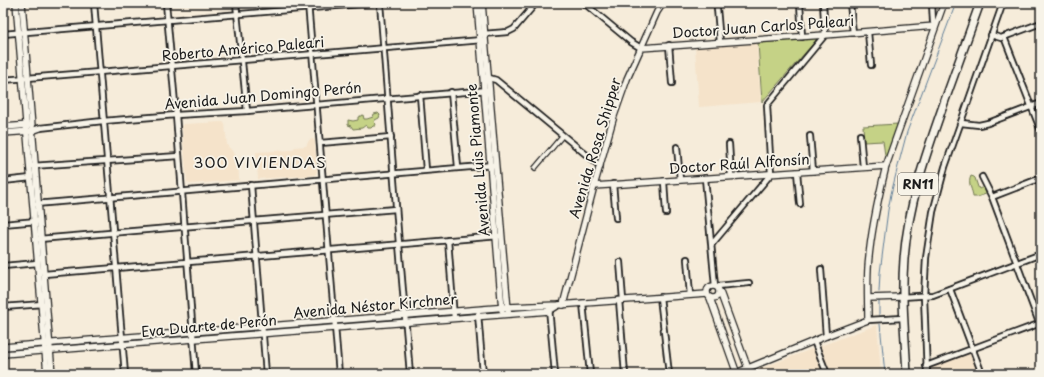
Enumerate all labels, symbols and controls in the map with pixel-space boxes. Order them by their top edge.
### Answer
street label: Doctor Juan Carlos Paleari [671,10,855,43]
street label: Roberto Américo Paleari [161,31,325,66]
street label: Avenida Rosa Shipper [563,74,626,221]
street label: Avenida Juan Domingo Perón [164,76,362,115]
street label: Avenida Luis Piamonte [460,82,495,237]
street label: Doctor Raúl Alfonsín [668,148,810,179]
district label: 300 VIVIENDAS [194,150,326,173]
road number: RN11 [898,173,938,195]
street label: Avenida Néstor Kirchner [292,288,458,323]
street label: Eva Duarte de Perón [140,309,278,342]

